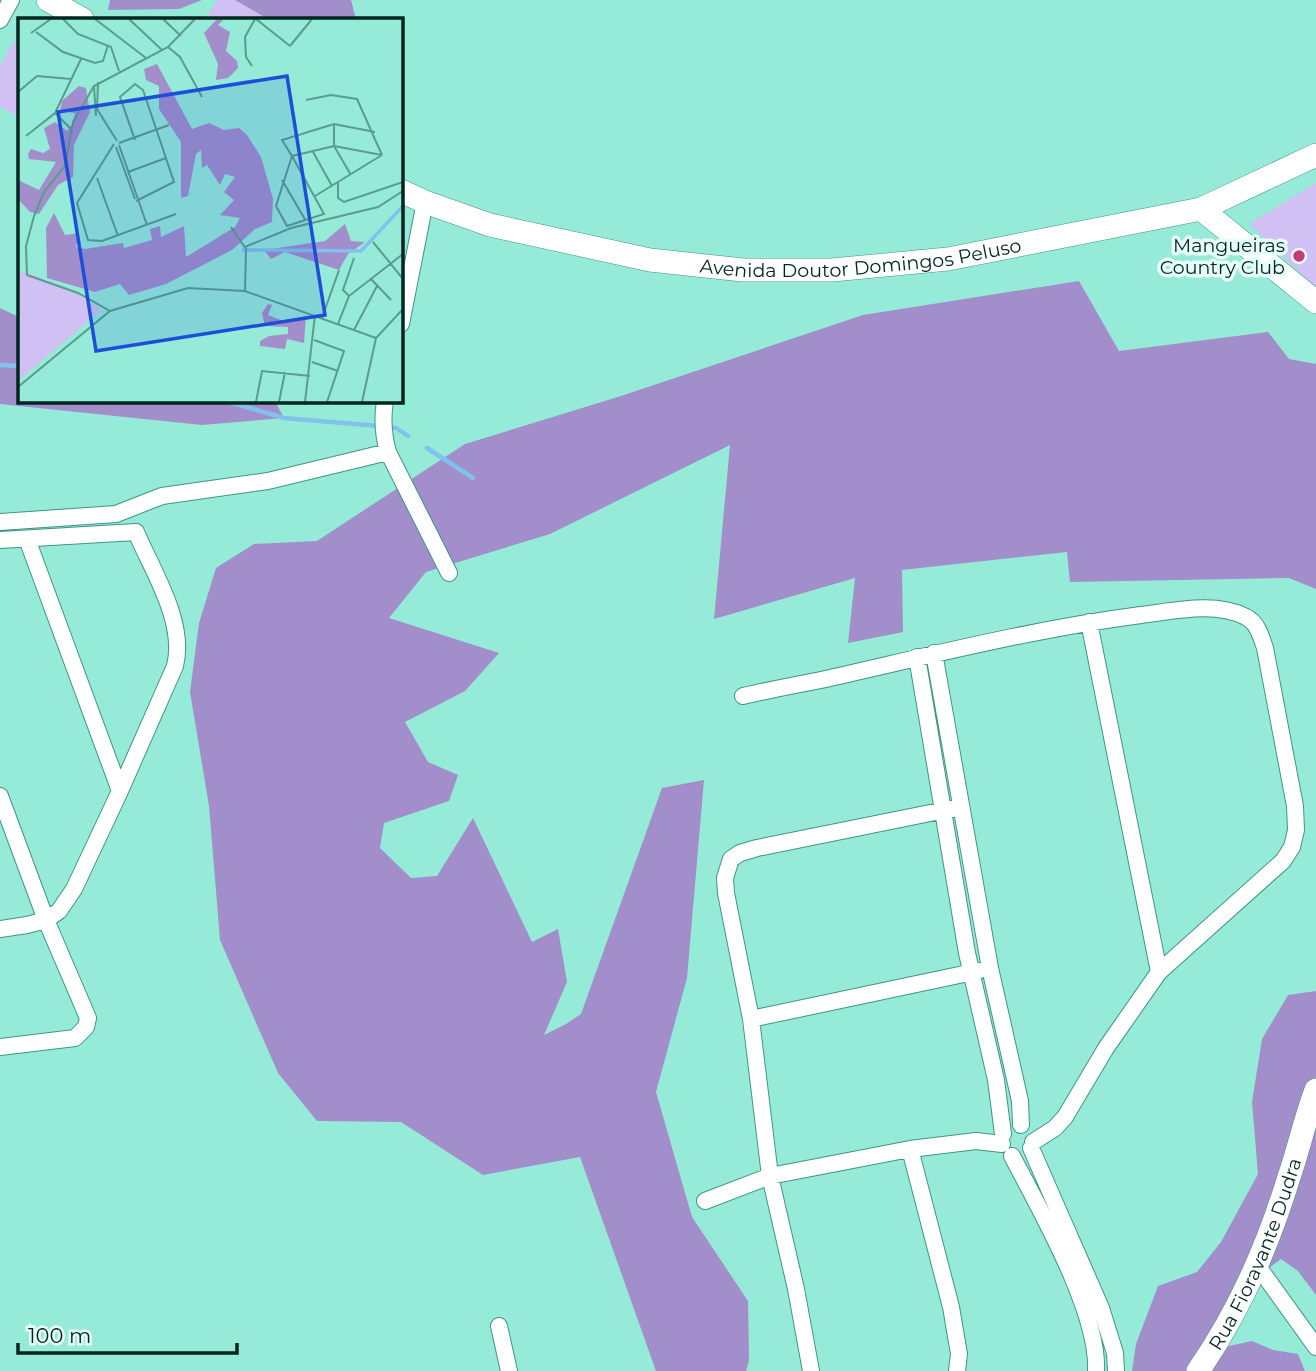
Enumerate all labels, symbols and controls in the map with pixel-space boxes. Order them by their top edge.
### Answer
inset map [18,18,402,402]
street label: Avenida Doutor Domingos Peluso [699,234,1023,282]
place label: Mangueiras Country Club [1160,234,1285,279]
marker: Mangueiras Country Club [1291,248,1307,264]
street label: Rua Fioravante Dudra [1204,1155,1306,1354]
scale bar [18,1312,236,1356]
text: 100 m [28,1323,91,1348]

